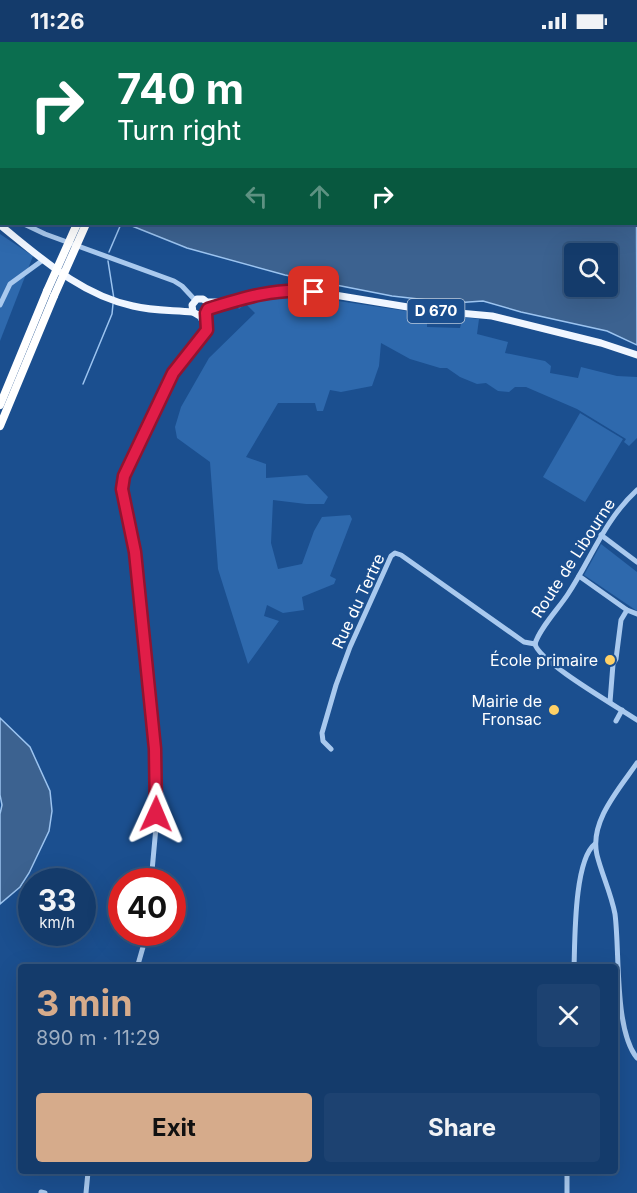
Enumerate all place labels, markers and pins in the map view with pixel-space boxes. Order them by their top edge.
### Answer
pin [288,266,339,317]
place label: École primaire [490,650,598,670]
marker: École primaire [603,653,617,667]
place label: Mairie de Fronsac [472,691,542,729]
marker: Mairie de Fronsac [547,703,561,717]

